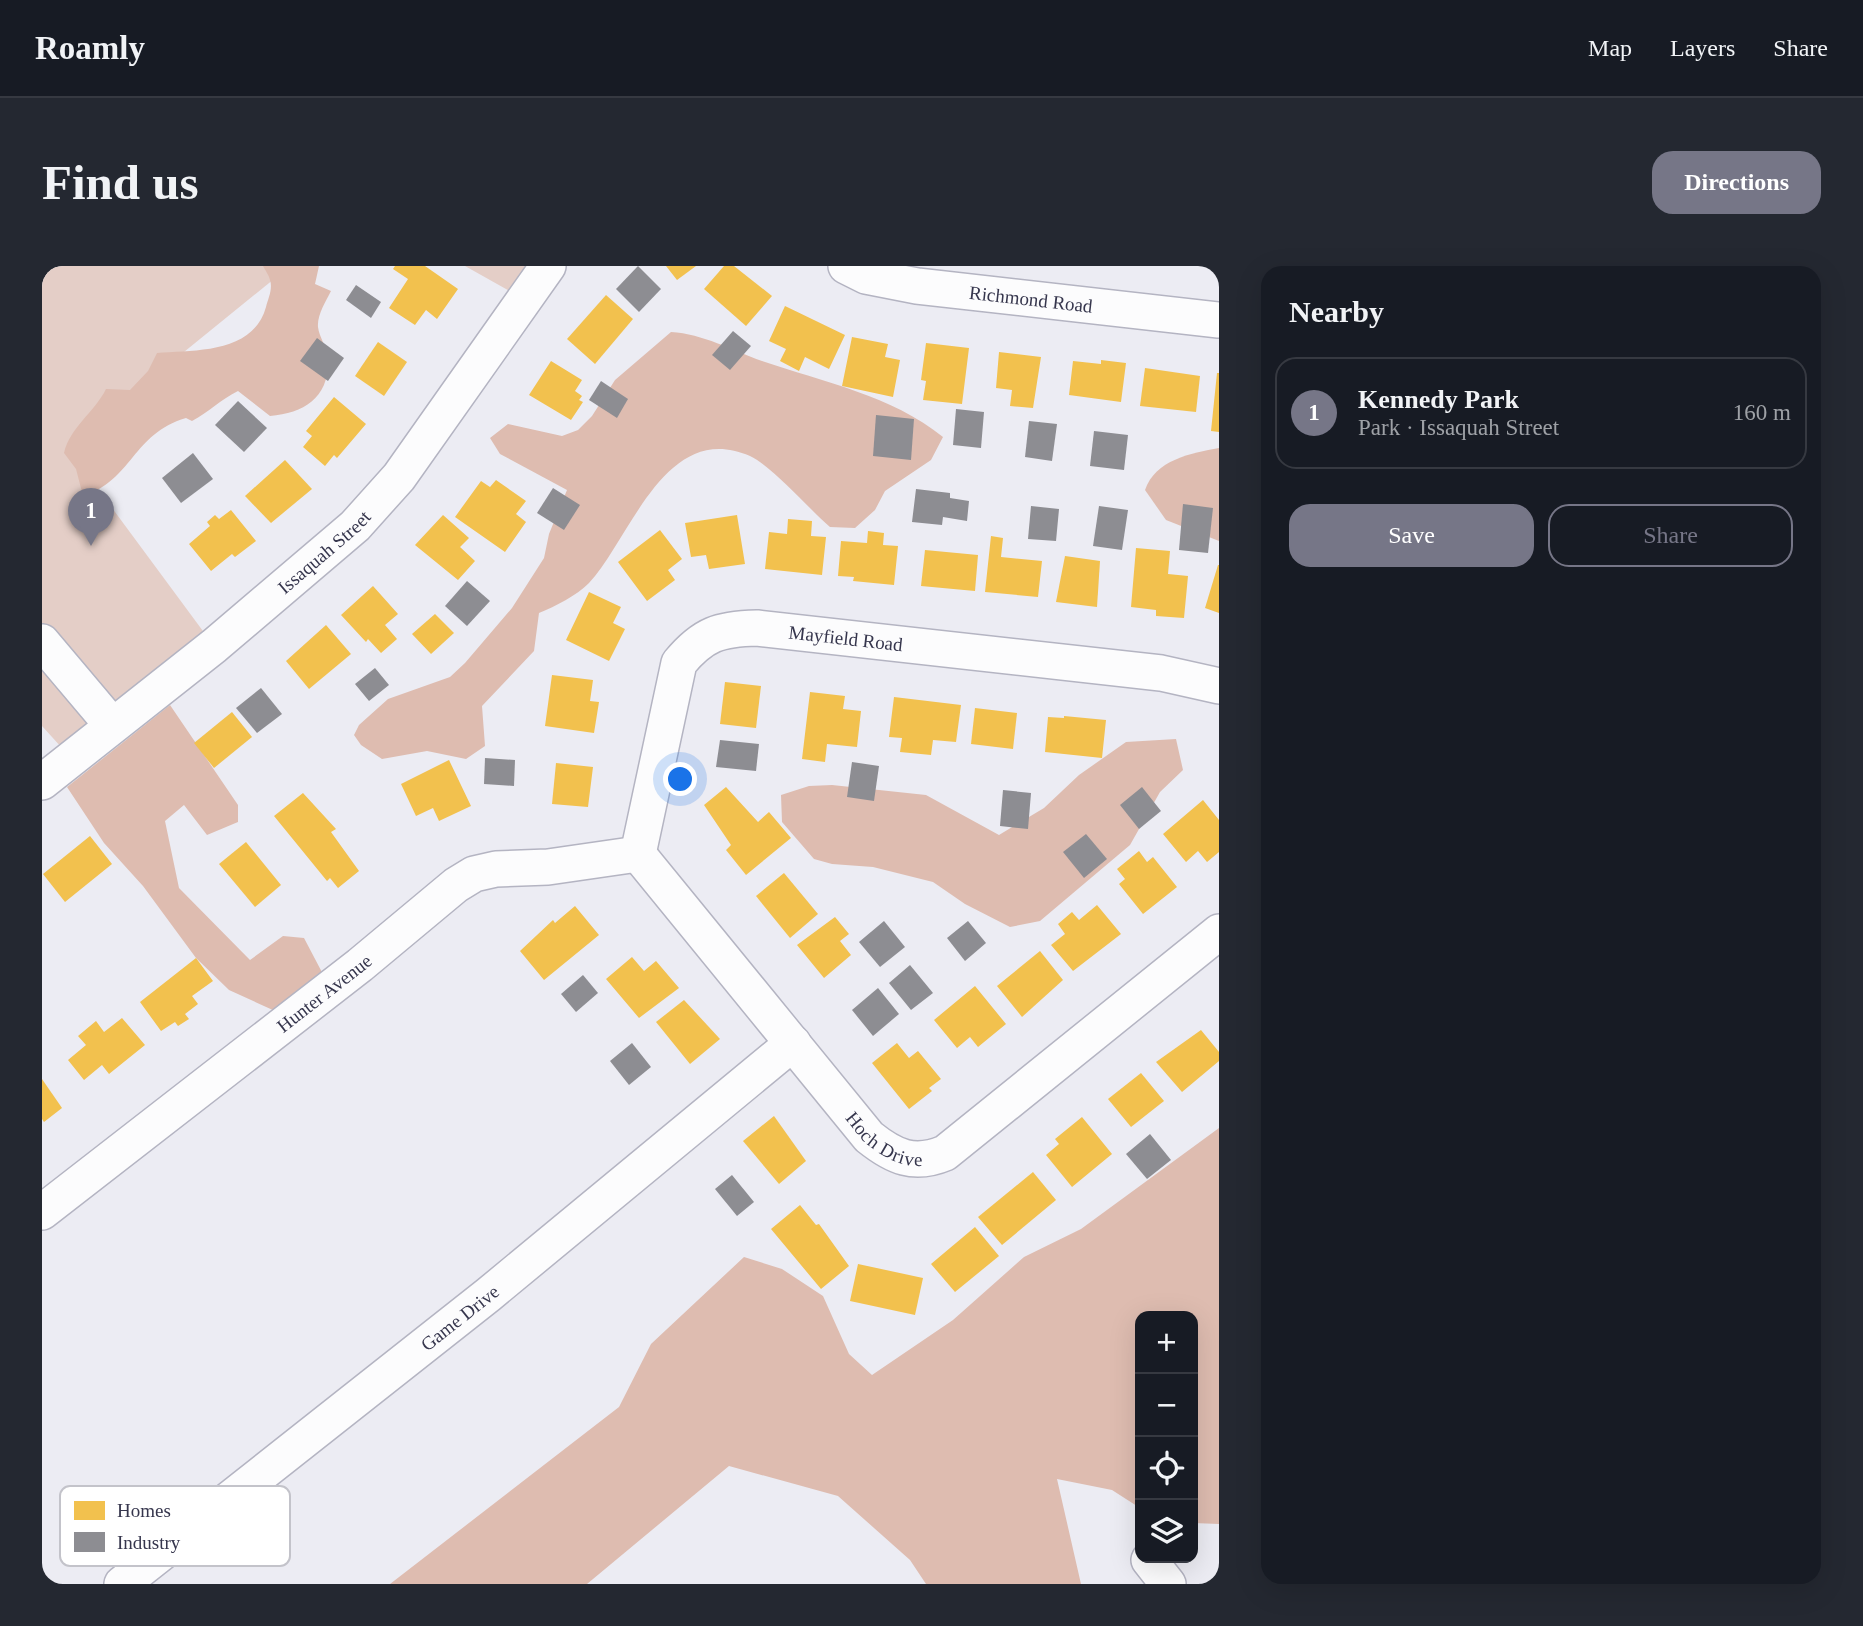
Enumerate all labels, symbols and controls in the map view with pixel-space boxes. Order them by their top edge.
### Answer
text: Roamly [35,30,145,66]
text: Map [1588,35,1632,61]
text: Layers [1670,35,1735,61]
text: Share [1773,35,1828,61]
button: Directions [1652,151,1821,214]
text: Find us [42,155,199,210]
street label: Richmond Road [968,281,1094,316]
text: Nearby [1289,295,1384,328]
text: Kennedy Park [1358,385,1519,414]
text: 1 [1308,400,1320,425]
text: 160 m [1733,400,1791,425]
text: Park · Issaquah Street [1358,415,1559,440]
pin: 1 [68,488,114,546]
button: Save [1289,504,1534,567]
button: Share [1548,504,1793,567]
street label: Issaquah Street [273,506,375,598]
street label: Mayfield Road [788,621,904,655]
your location [663,762,697,796]
street label: Hunter Avenue [272,950,376,1036]
street label: Hoch Drive [842,1107,922,1170]
street label: Game Drive [416,1280,503,1355]
map controls [1135,1311,1198,1563]
button: + [1135,1311,1198,1374]
button: − [1135,1374,1198,1437]
button: locate [1135,1437,1198,1500]
legend [60,1486,290,1566]
text: Homes [117,1500,171,1521]
button: layers [1135,1500,1198,1563]
text: Industry [117,1532,181,1553]

